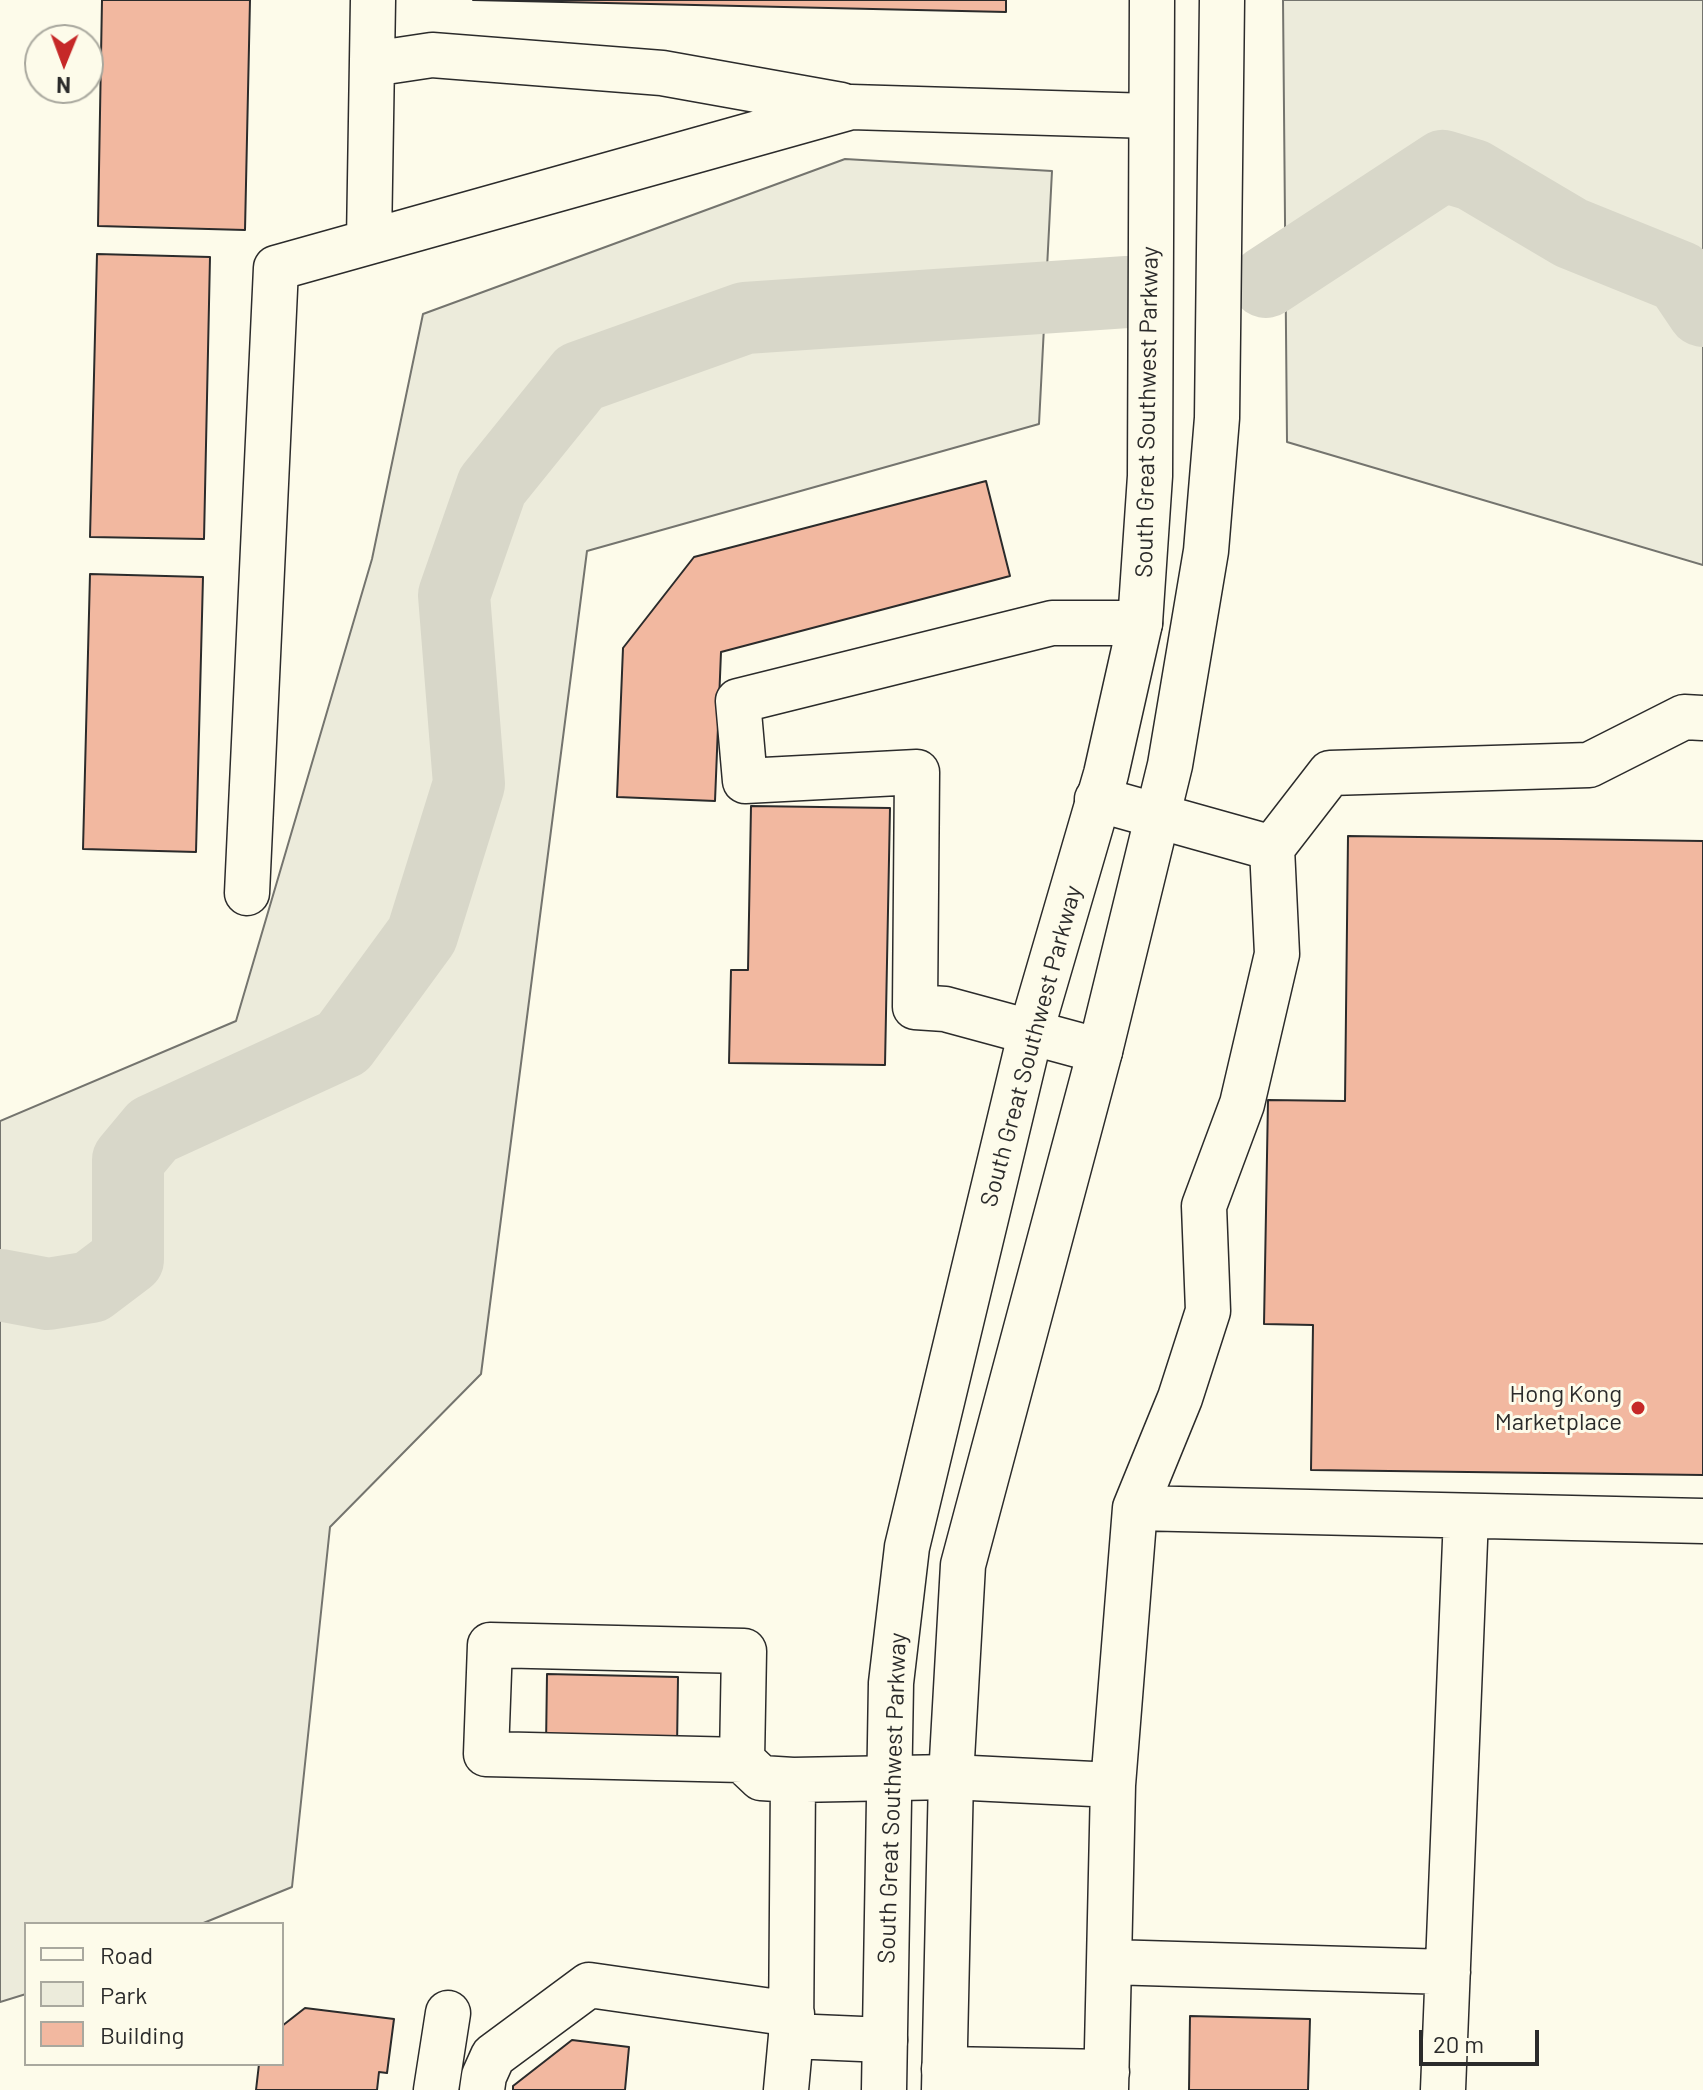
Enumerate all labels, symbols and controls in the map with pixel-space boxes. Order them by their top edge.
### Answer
north arrow [24,24,104,104]
text: N [56,73,71,99]
street label: South Great Southwest Parkway [1130,246,1164,578]
street label: South Great Southwest Parkway [974,882,1088,1210]
place label: Hong Kong Marketplace [1495,1380,1622,1436]
marker: Hong Kong Marketplace [1629,1399,1647,1417]
street label: South Great Southwest Parkway [872,1632,912,1964]
legend [24,1922,284,2066]
text: Road [100,1940,153,1969]
text: Park [100,1980,147,2009]
scale bar [1423,2014,1543,2064]
text: Building [100,2020,184,2049]
text: 20 m [1433,2029,1484,2058]

